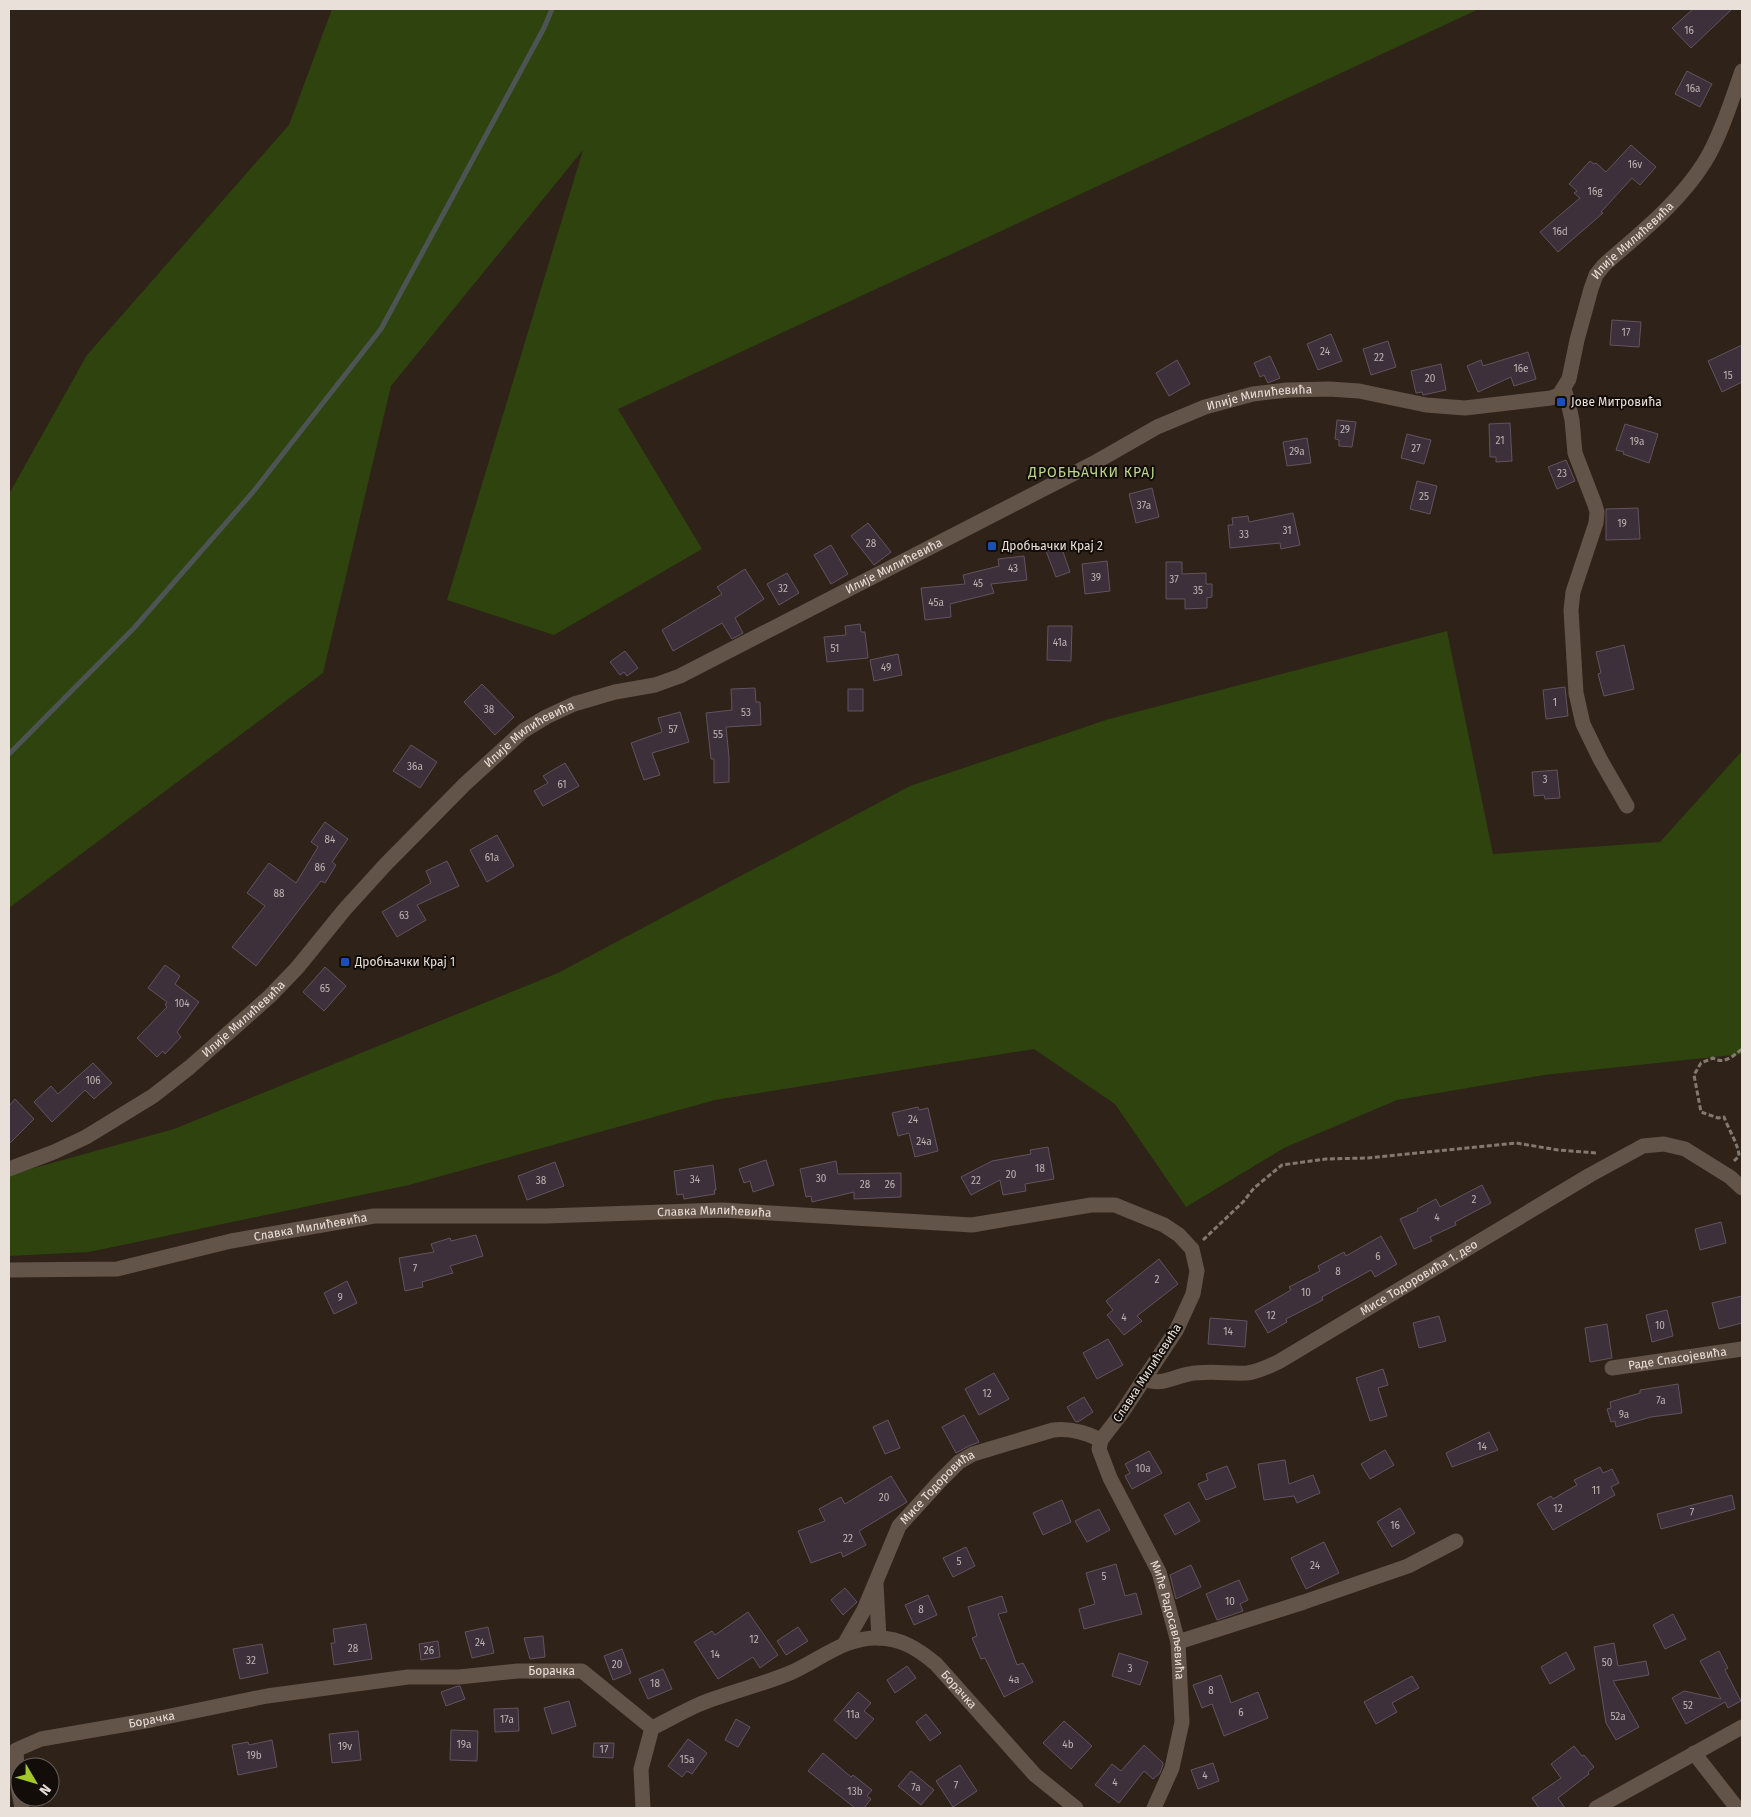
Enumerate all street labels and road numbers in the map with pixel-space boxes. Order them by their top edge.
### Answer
street label: Илије Милићевића [1588,199,1676,282]
street label: Илије Милићевића [1205,382,1312,413]
street label: Илије Милићевића [843,535,945,597]
street label: Илије Милићевића [481,698,576,770]
street label: Илије Милићевића [199,978,288,1060]
street label: Славка Милићевића [657,1203,772,1220]
street label: Славка Милићевића [253,1210,368,1244]
street label: Мисе Тодоровића 1. део [1358,1237,1480,1318]
street label: Славка Милићевића [1110,1321,1184,1425]
street label: Раде Спасојевића [1627,1344,1728,1373]
street label: Мисе Тодоровића [897,1447,977,1527]
street label: Миће Радосављевића [1147,1558,1187,1680]
street label: Борачка [528,1664,575,1678]
street label: Борачка [938,1667,980,1712]
street label: Борачка [127,1708,176,1731]

